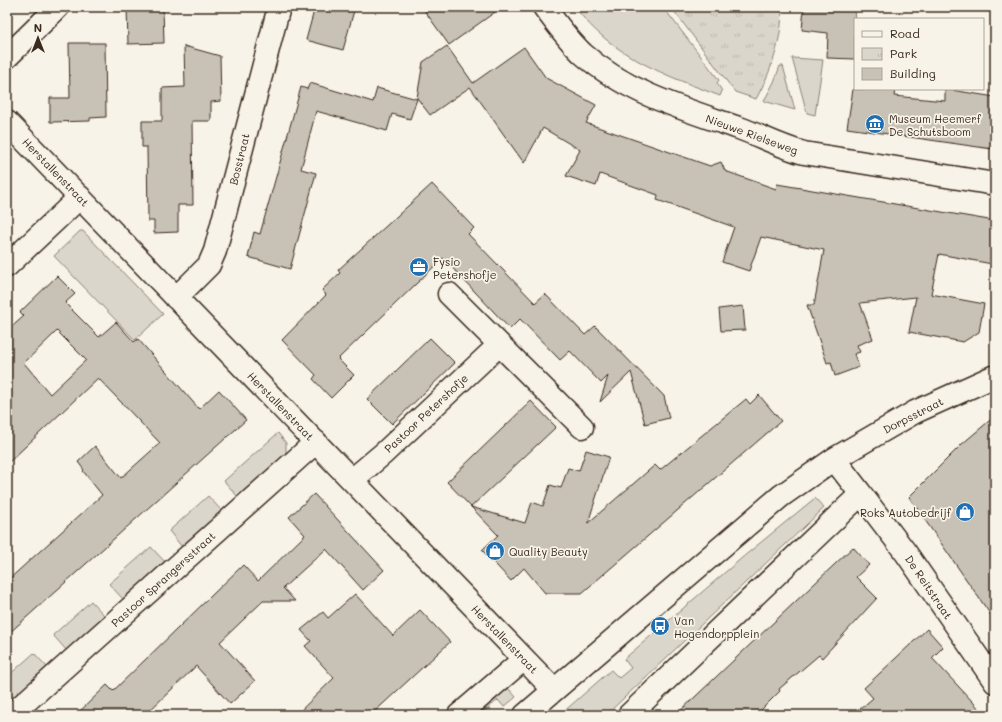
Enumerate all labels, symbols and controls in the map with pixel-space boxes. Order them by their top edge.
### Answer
north arrow [18,18,58,58]
legend [854,18,984,90]
text: N [34,20,42,35]
text: Road [890,25,920,41]
text: Park [890,45,917,61]
text: Building [890,65,936,81]
street label: Nieuwe Rielseweg [704,110,800,158]
place label: Museum Heemerf De Schutsboom [889,111,982,139]
museum icon: Museum Heemerf De Schutsboom [864,113,886,135]
street label: Bosstraat [225,131,253,187]
street label: Herstallenstraat [19,134,93,210]
place label: Fysio Petershofje [433,254,497,282]
office icon: Fysio Petershofje [408,256,430,278]
street label: Herstallenstraat [244,368,318,444]
street label: Pastoor Petershofje [381,370,471,456]
street label: Dorpsstraat [880,393,946,437]
shop icon: Roks Autobedrijf [954,501,976,523]
place label: Roks Autobedrijf [860,505,952,520]
street label: Pastoor Sprangersstraat [108,528,219,630]
shop icon: Quality Beauty [484,540,506,562]
place label: Quality Beauty [509,544,588,559]
street label: De Reitstraat [902,552,956,622]
street label: Herstallenstraat [468,601,542,677]
place label: Van Hogendorpplein [674,613,759,641]
bus stop icon: Van Hogendorpplein [649,615,671,637]

